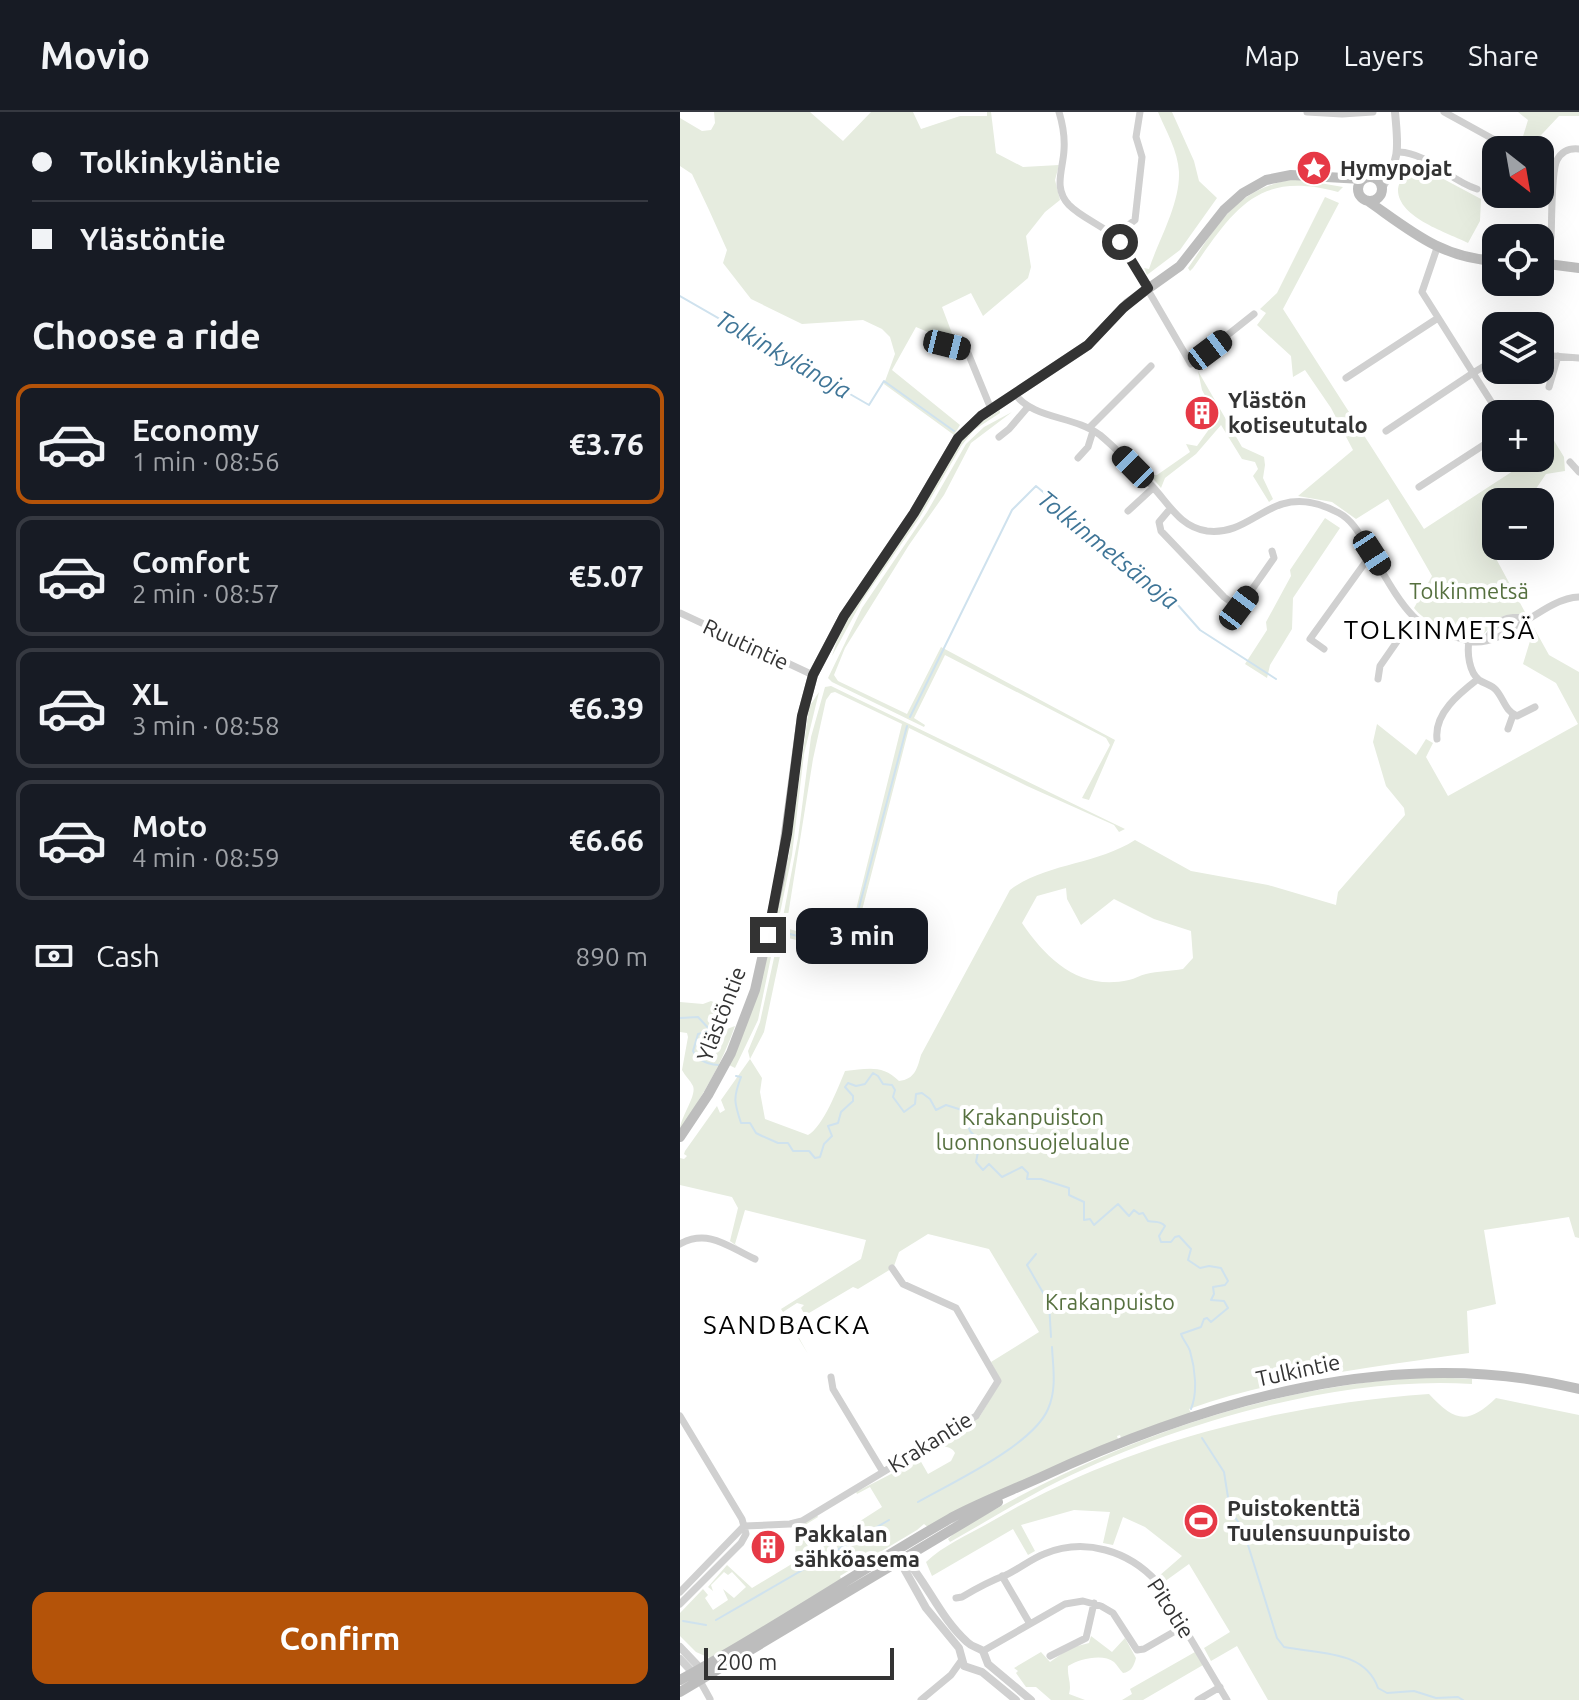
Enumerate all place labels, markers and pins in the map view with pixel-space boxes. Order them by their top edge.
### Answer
place icon: Hymypojat [1295,149,1333,187]
place label: Hymypojat [1340,155,1452,180]
place label: Ylästön kotiseututalo [1228,387,1368,437]
building icon: Ylästön kotiseututalo [1183,394,1221,432]
place label: Puistokenttä Tuulensuunpuisto [1227,1495,1411,1545]
sports icon: Puistokenttä Tuulensuunpuisto [1182,1502,1220,1540]
place label: Pakkalan sähköasema [794,1521,920,1571]
building icon: Pakkalan sähköasema [749,1528,787,1566]

